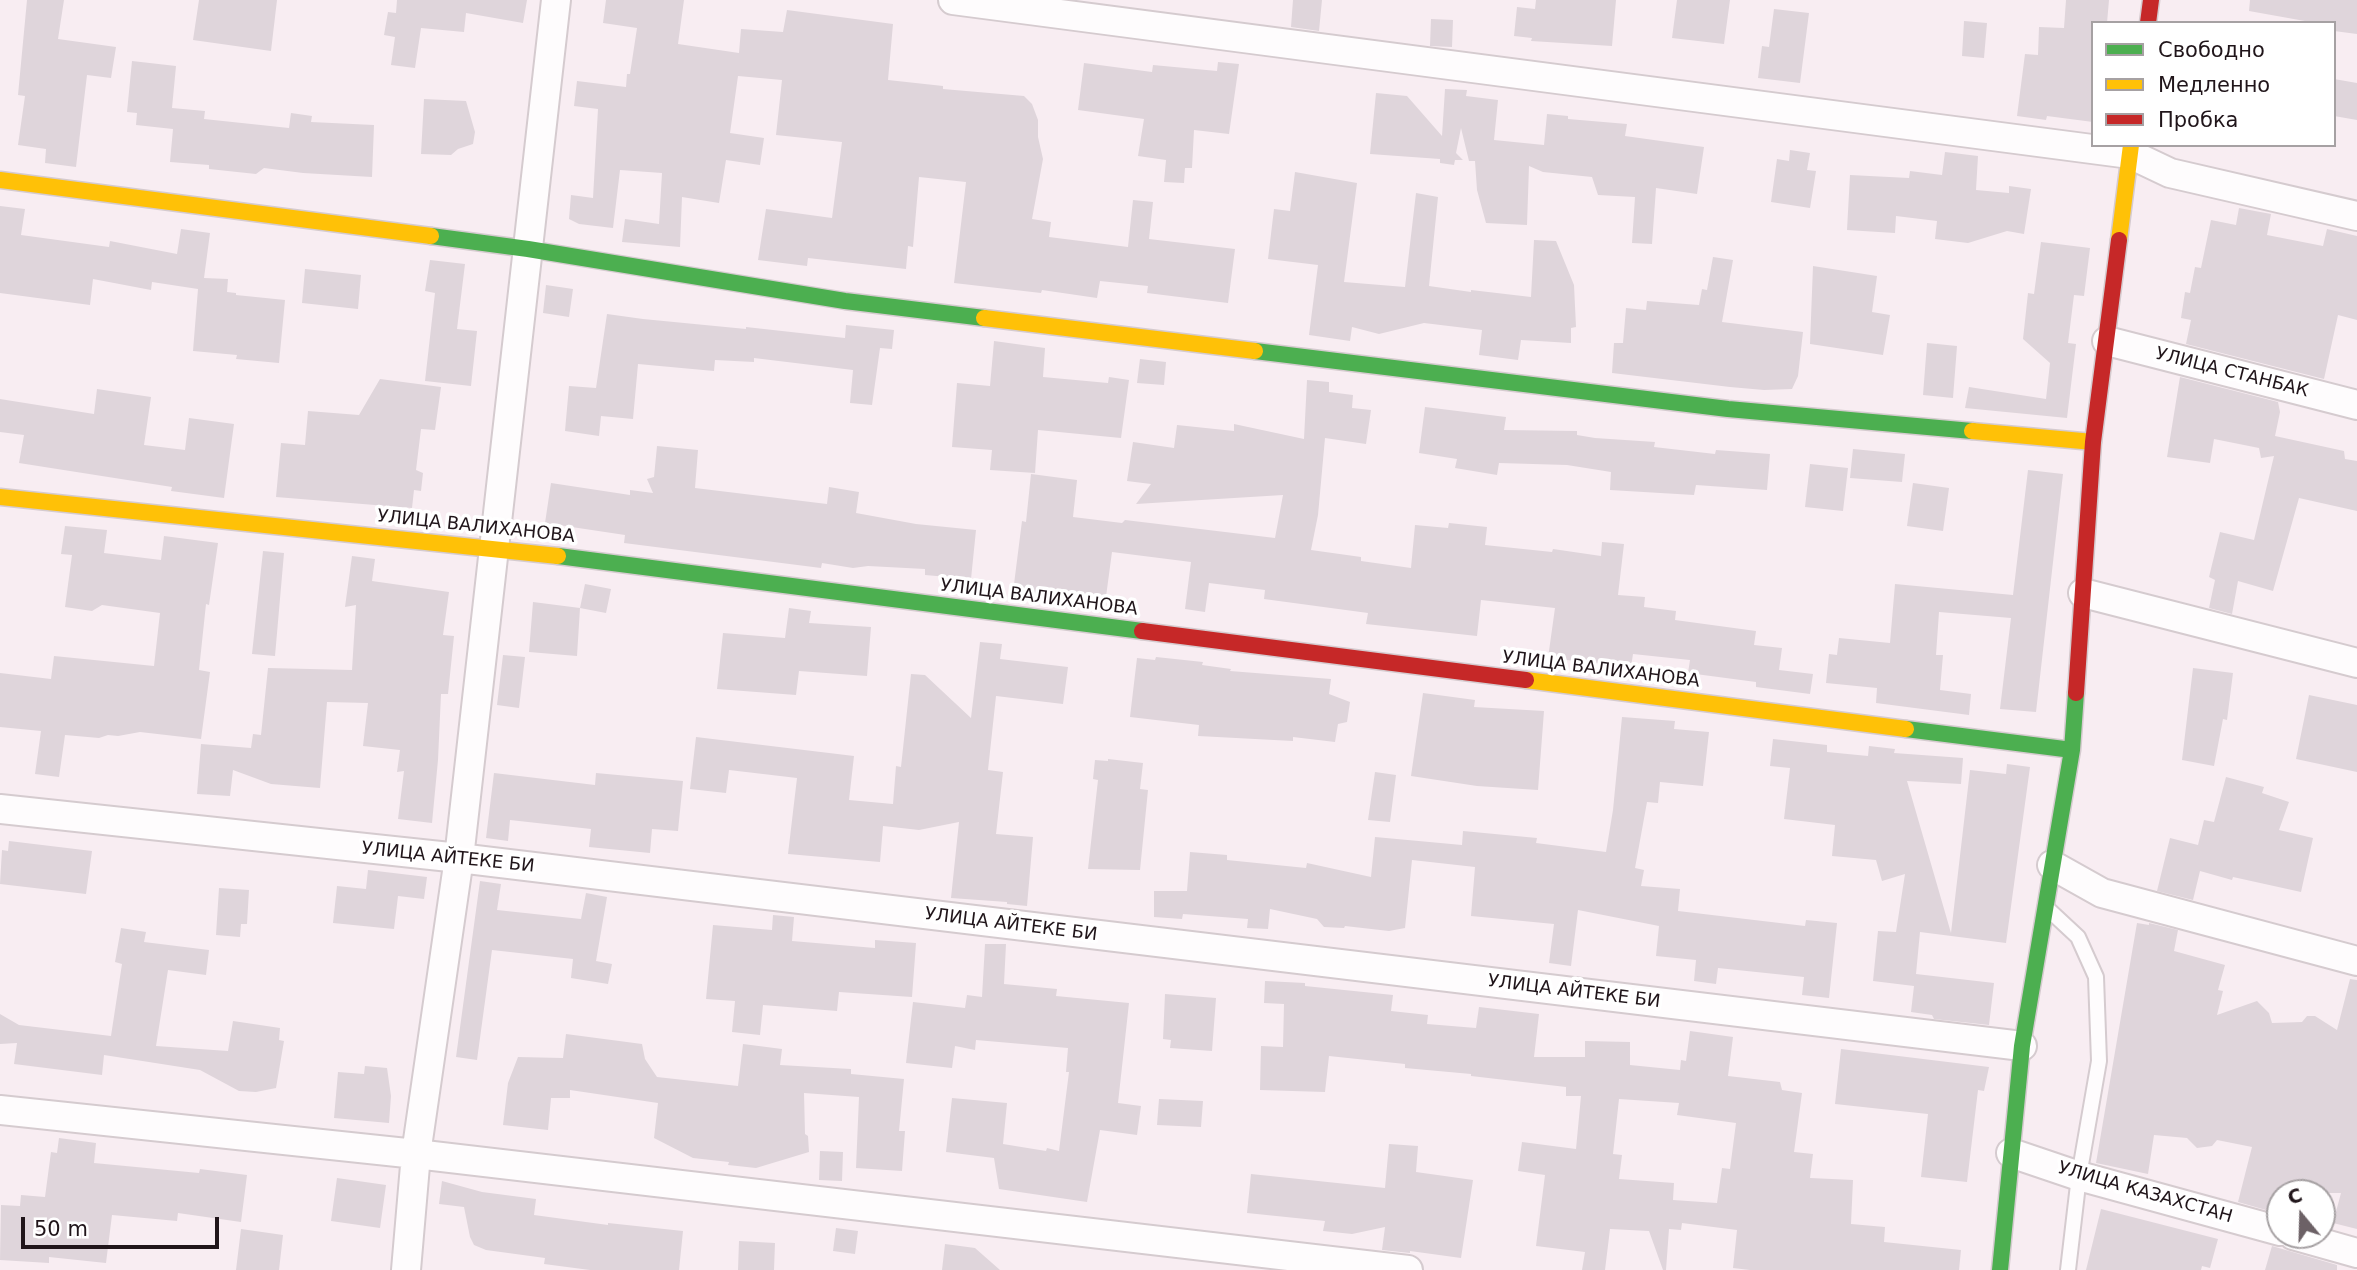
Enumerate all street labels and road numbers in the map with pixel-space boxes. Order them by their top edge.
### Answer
street label: УЛИЦА СТАНБАК [2153,344,2311,402]
street label: УЛИЦА ВАЛИХАНОВА [376,506,576,548]
street label: УЛИЦА ВАЛИХАНОВА [939,575,1139,621]
street label: УЛИЦА ВАЛИХАНОВА [1501,647,1701,693]
street label: УЛИЦА АЙТЕКЕ БИ [360,838,536,878]
street label: УЛИЦА АЙТЕКЕ БИ [923,904,1099,946]
street label: УЛИЦА АЙТЕКЕ БИ [1486,971,1662,1013]
street label: УЛИЦА КАЗАХСТАН [2055,1158,2235,1228]

